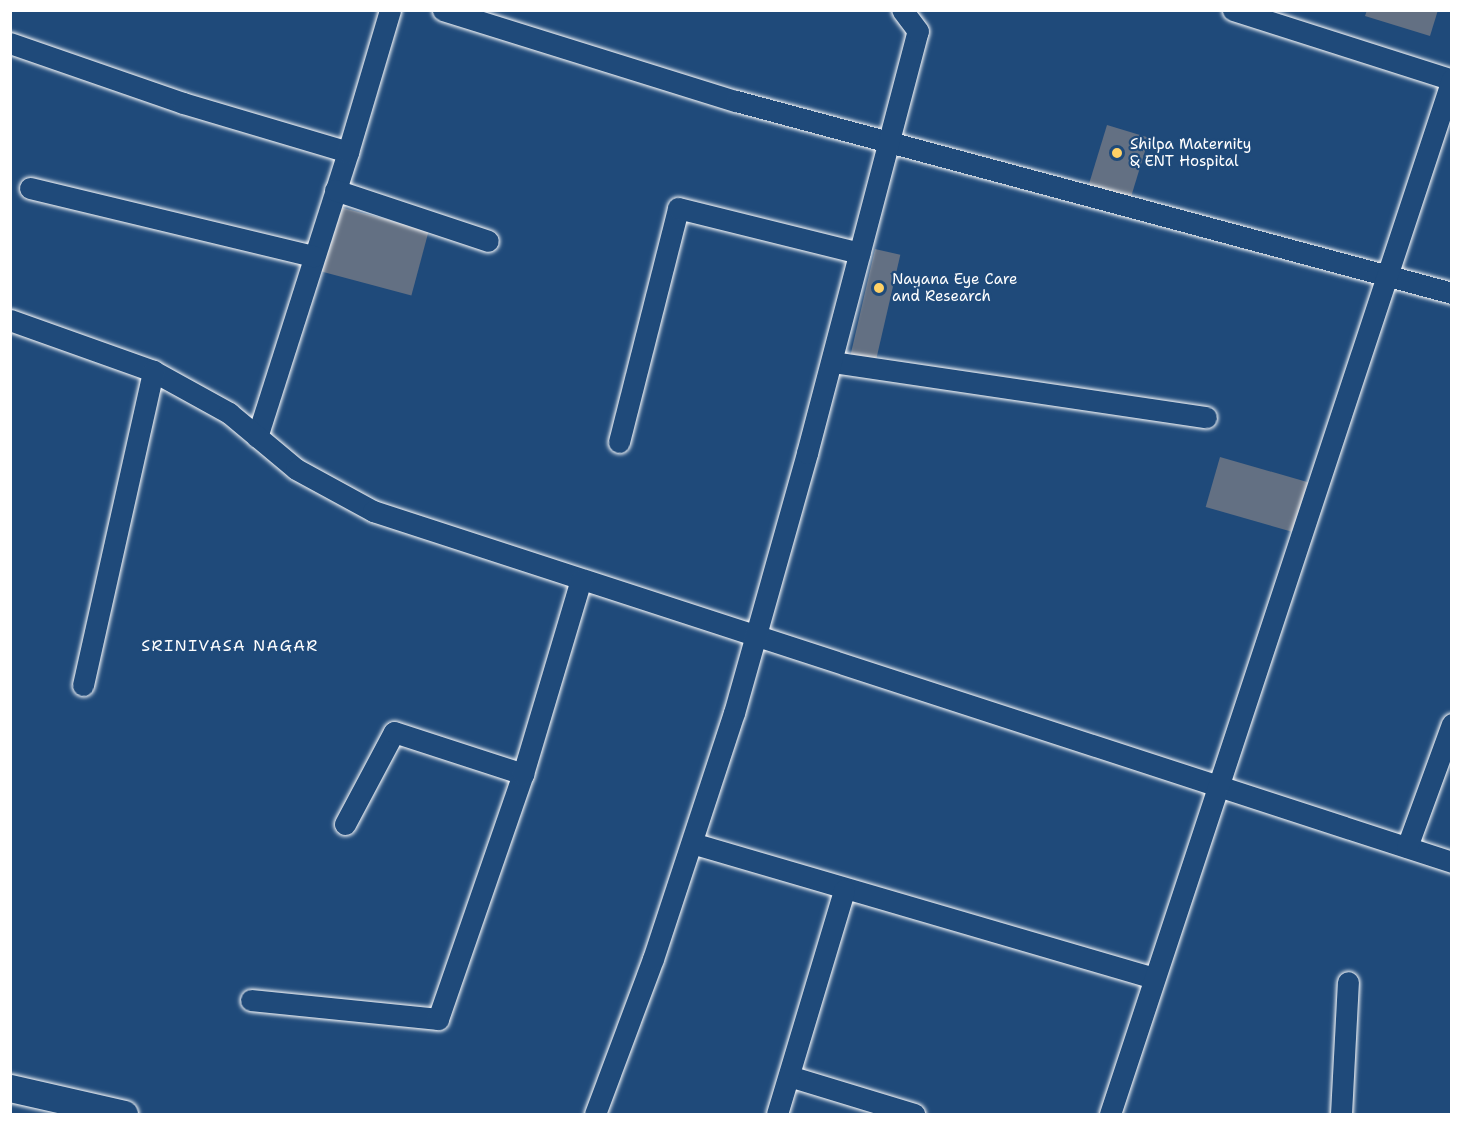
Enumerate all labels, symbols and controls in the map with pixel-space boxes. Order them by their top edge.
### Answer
place label: Shilpa Maternity & ENT Hospital [1130,135,1251,170]
marker: Shilpa Maternity & ENT Hospital [1108,144,1126,162]
place label: Nayana Eye Care and Research [892,270,1017,305]
marker: Nayana Eye Care and Research [870,279,888,297]
district label: SRINIVASA NAGAR [141,636,319,656]

